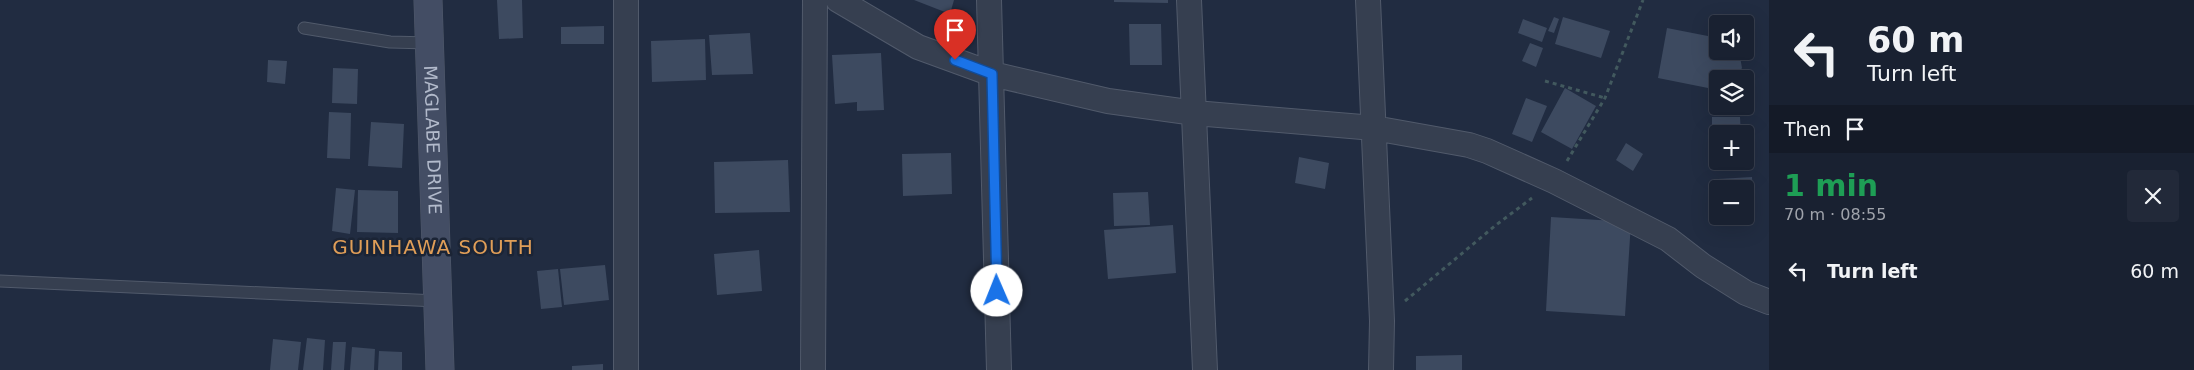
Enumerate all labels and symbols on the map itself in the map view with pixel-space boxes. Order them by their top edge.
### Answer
pin [934,9,976,60]
street label: MAGLABE DRIVE [420,65,446,215]
district label: GUINHAWA SOUTH [332,235,534,259]
position arrow [970,264,1022,316]

